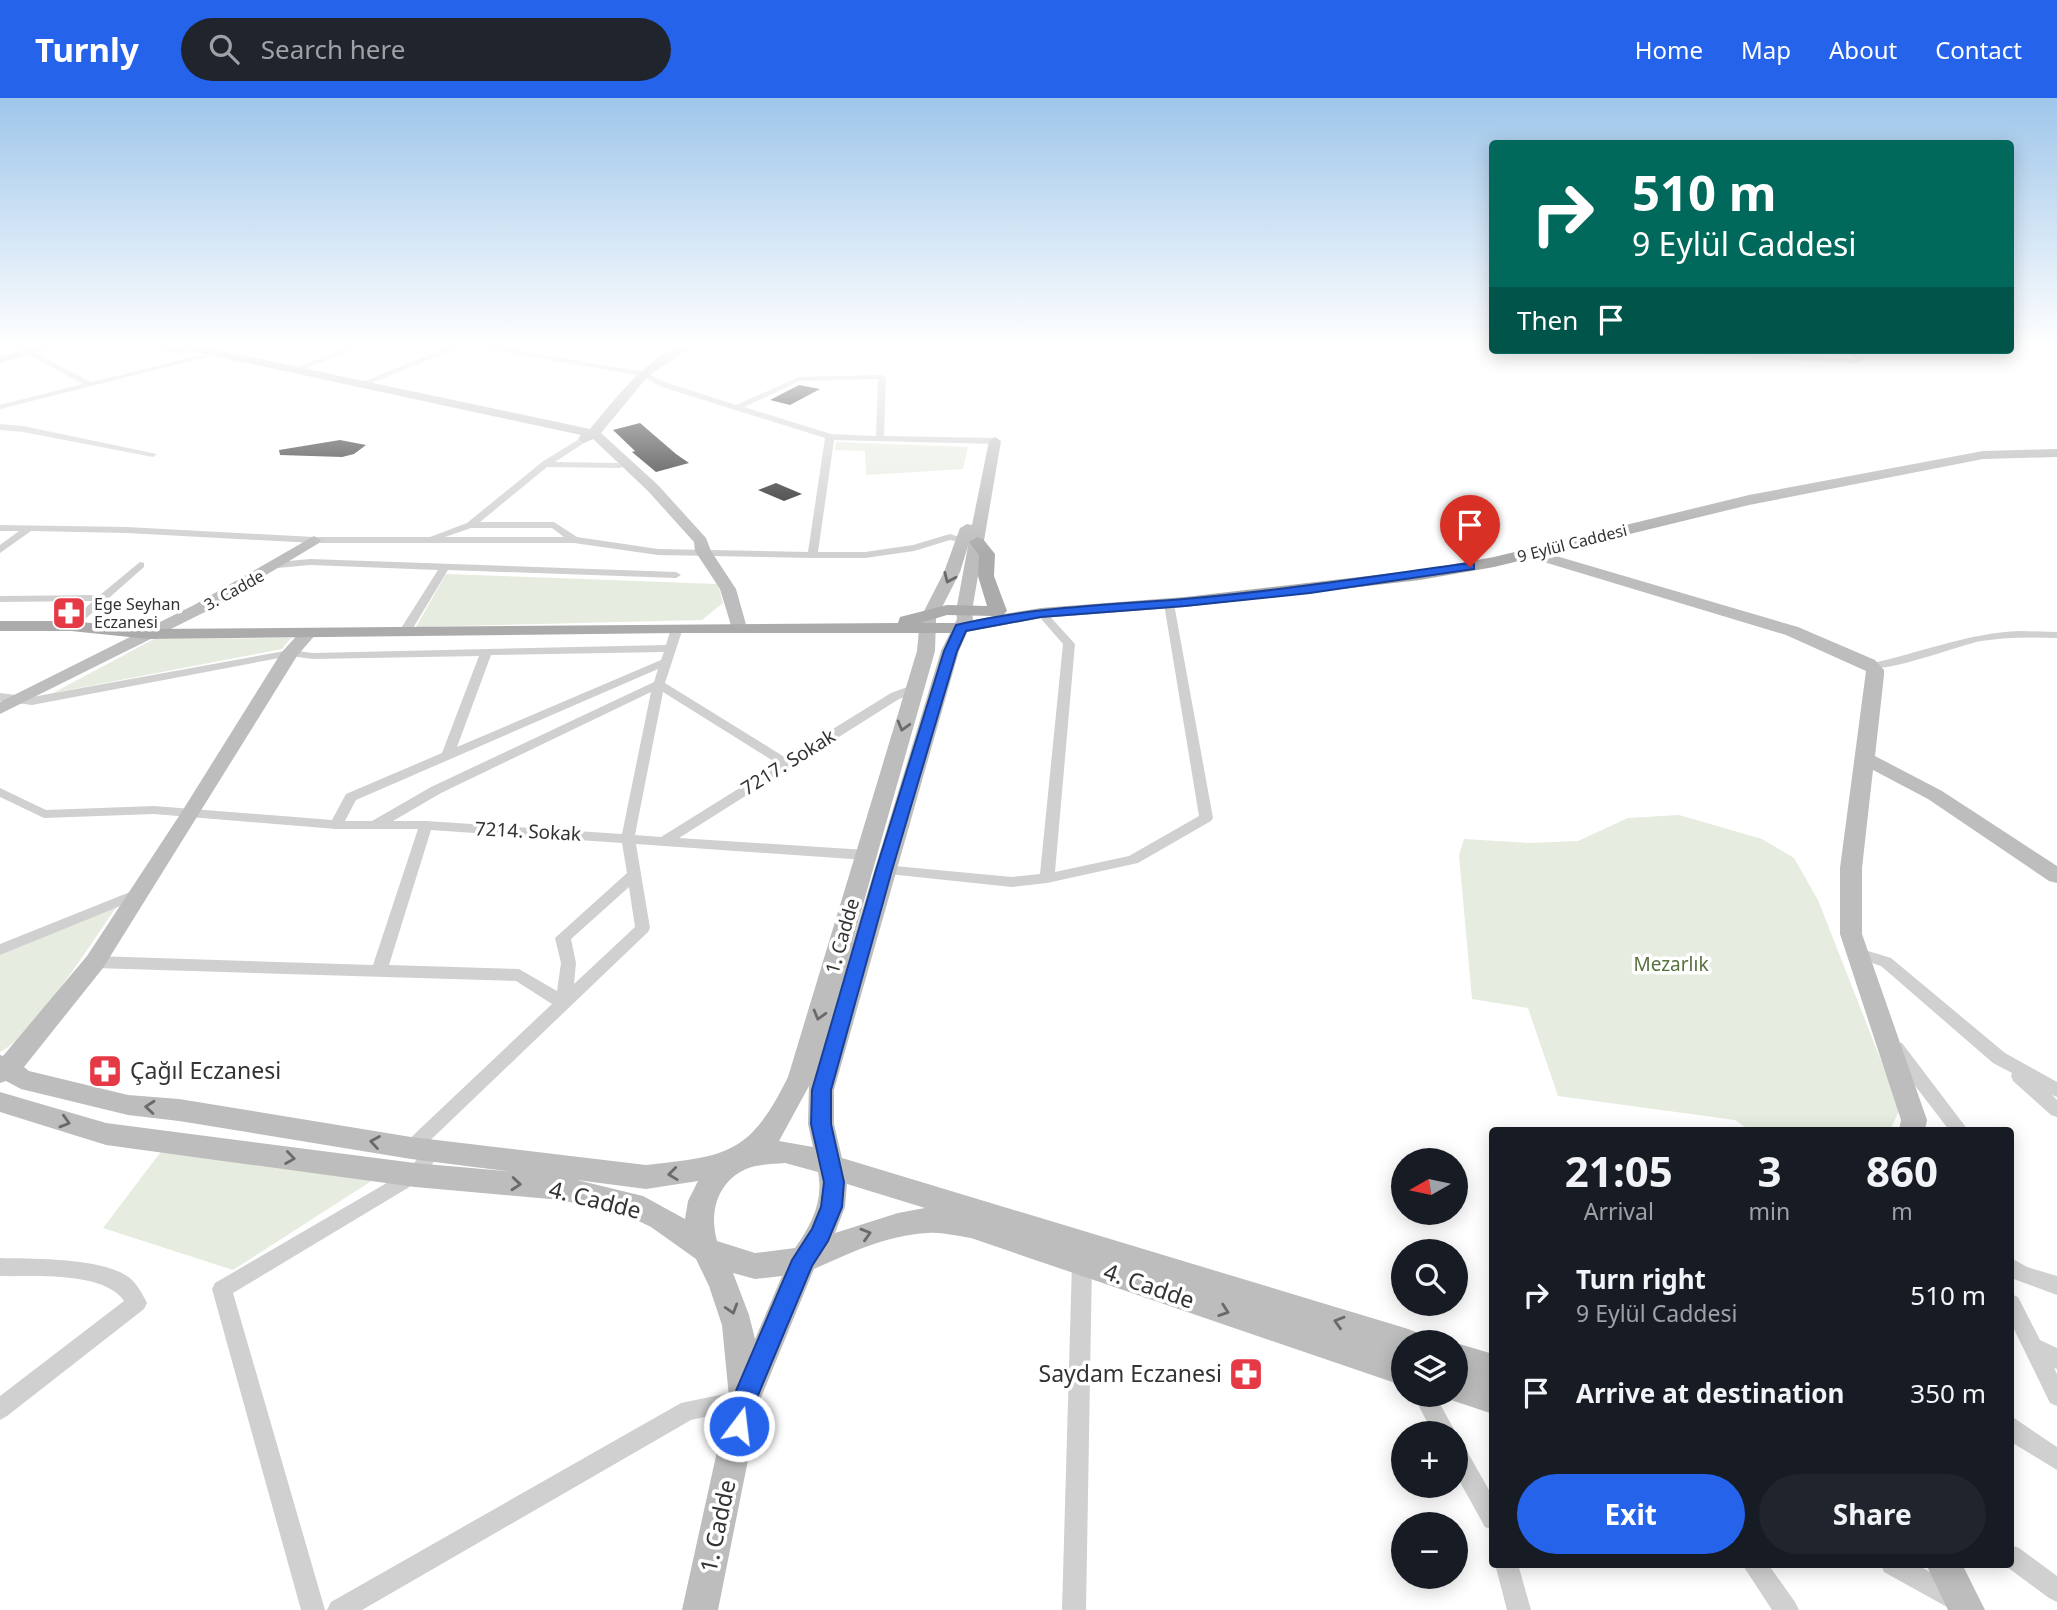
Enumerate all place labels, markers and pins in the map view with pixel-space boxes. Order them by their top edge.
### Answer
pin [1440,495,1500,567]
place label: Ege Seyhan Eczanesi [94,593,180,633]
pharmacy icon: Ege Seyhan Eczanesi [50,594,88,632]
pharmacy icon: Çağıl Eczanesi [86,1052,124,1090]
place label: Çağıl Eczanesi [130,1054,281,1086]
pharmacy icon: Saydam Eczanesi [1227,1355,1265,1393]
place label: Saydam Eczanesi [1039,1357,1222,1389]

